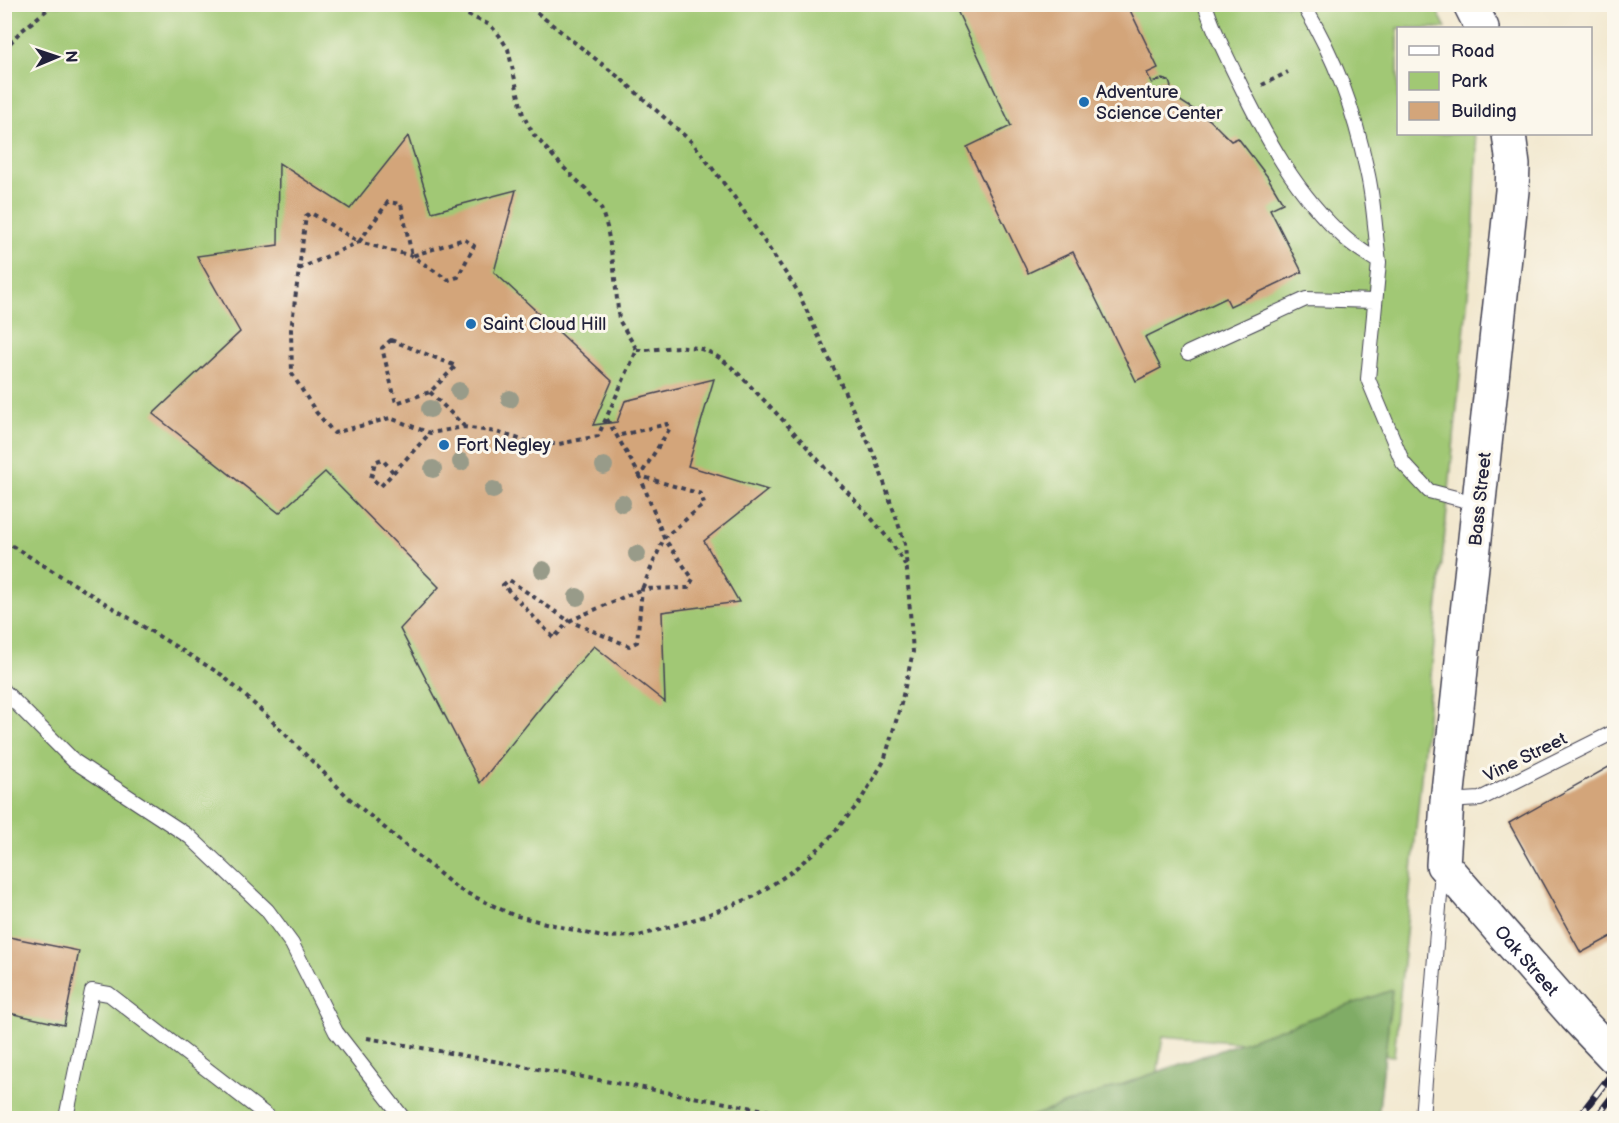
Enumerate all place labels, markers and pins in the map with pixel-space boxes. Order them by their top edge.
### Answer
place label: Adventure Science Center [1096,82,1223,124]
marker: Adventure Science Center [1077,95,1091,109]
place label: Saint Cloud Hill [483,314,606,335]
marker: Saint Cloud Hill [464,317,478,331]
place label: Fort Negley [456,435,551,456]
marker: Fort Negley [437,438,451,452]

